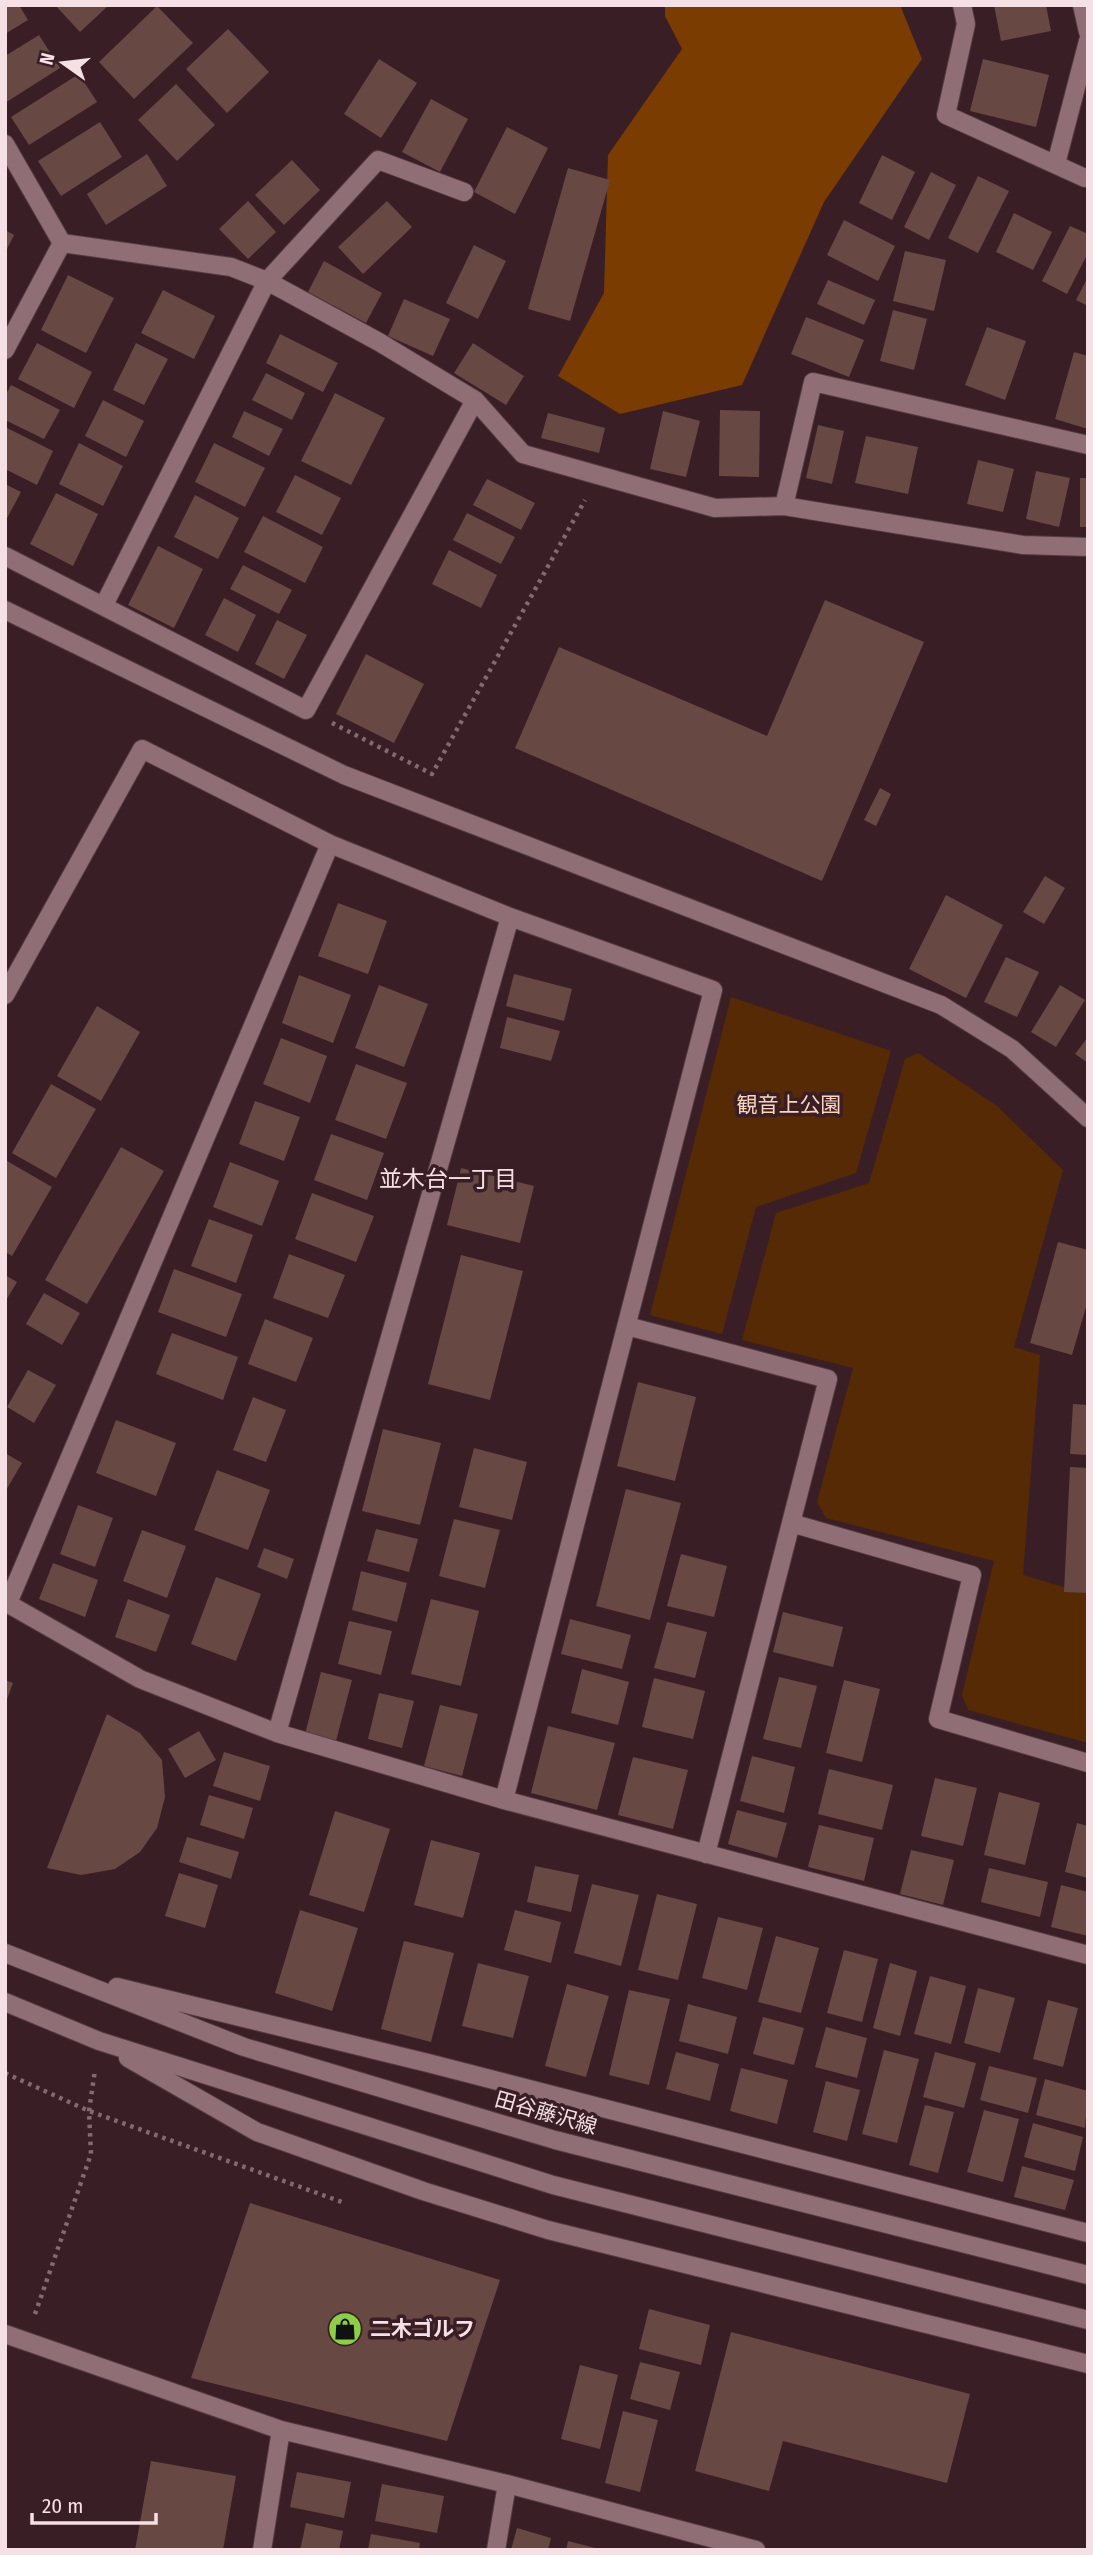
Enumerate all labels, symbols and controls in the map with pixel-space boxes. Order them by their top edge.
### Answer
north arrow [28,28,98,98]
text: N [34,51,60,67]
park label: 観音上公園 [737,1092,842,1118]
district label: 並木台一丁目 [379,1165,517,1193]
street label: 田谷藤沢線 [492,2086,600,2140]
shop icon: 二木ゴルフ [326,2310,364,2348]
place label: 二木ゴルフ [370,2316,475,2342]
scale bar [32,2482,156,2526]
text: 20 m [42,2493,83,2519]

